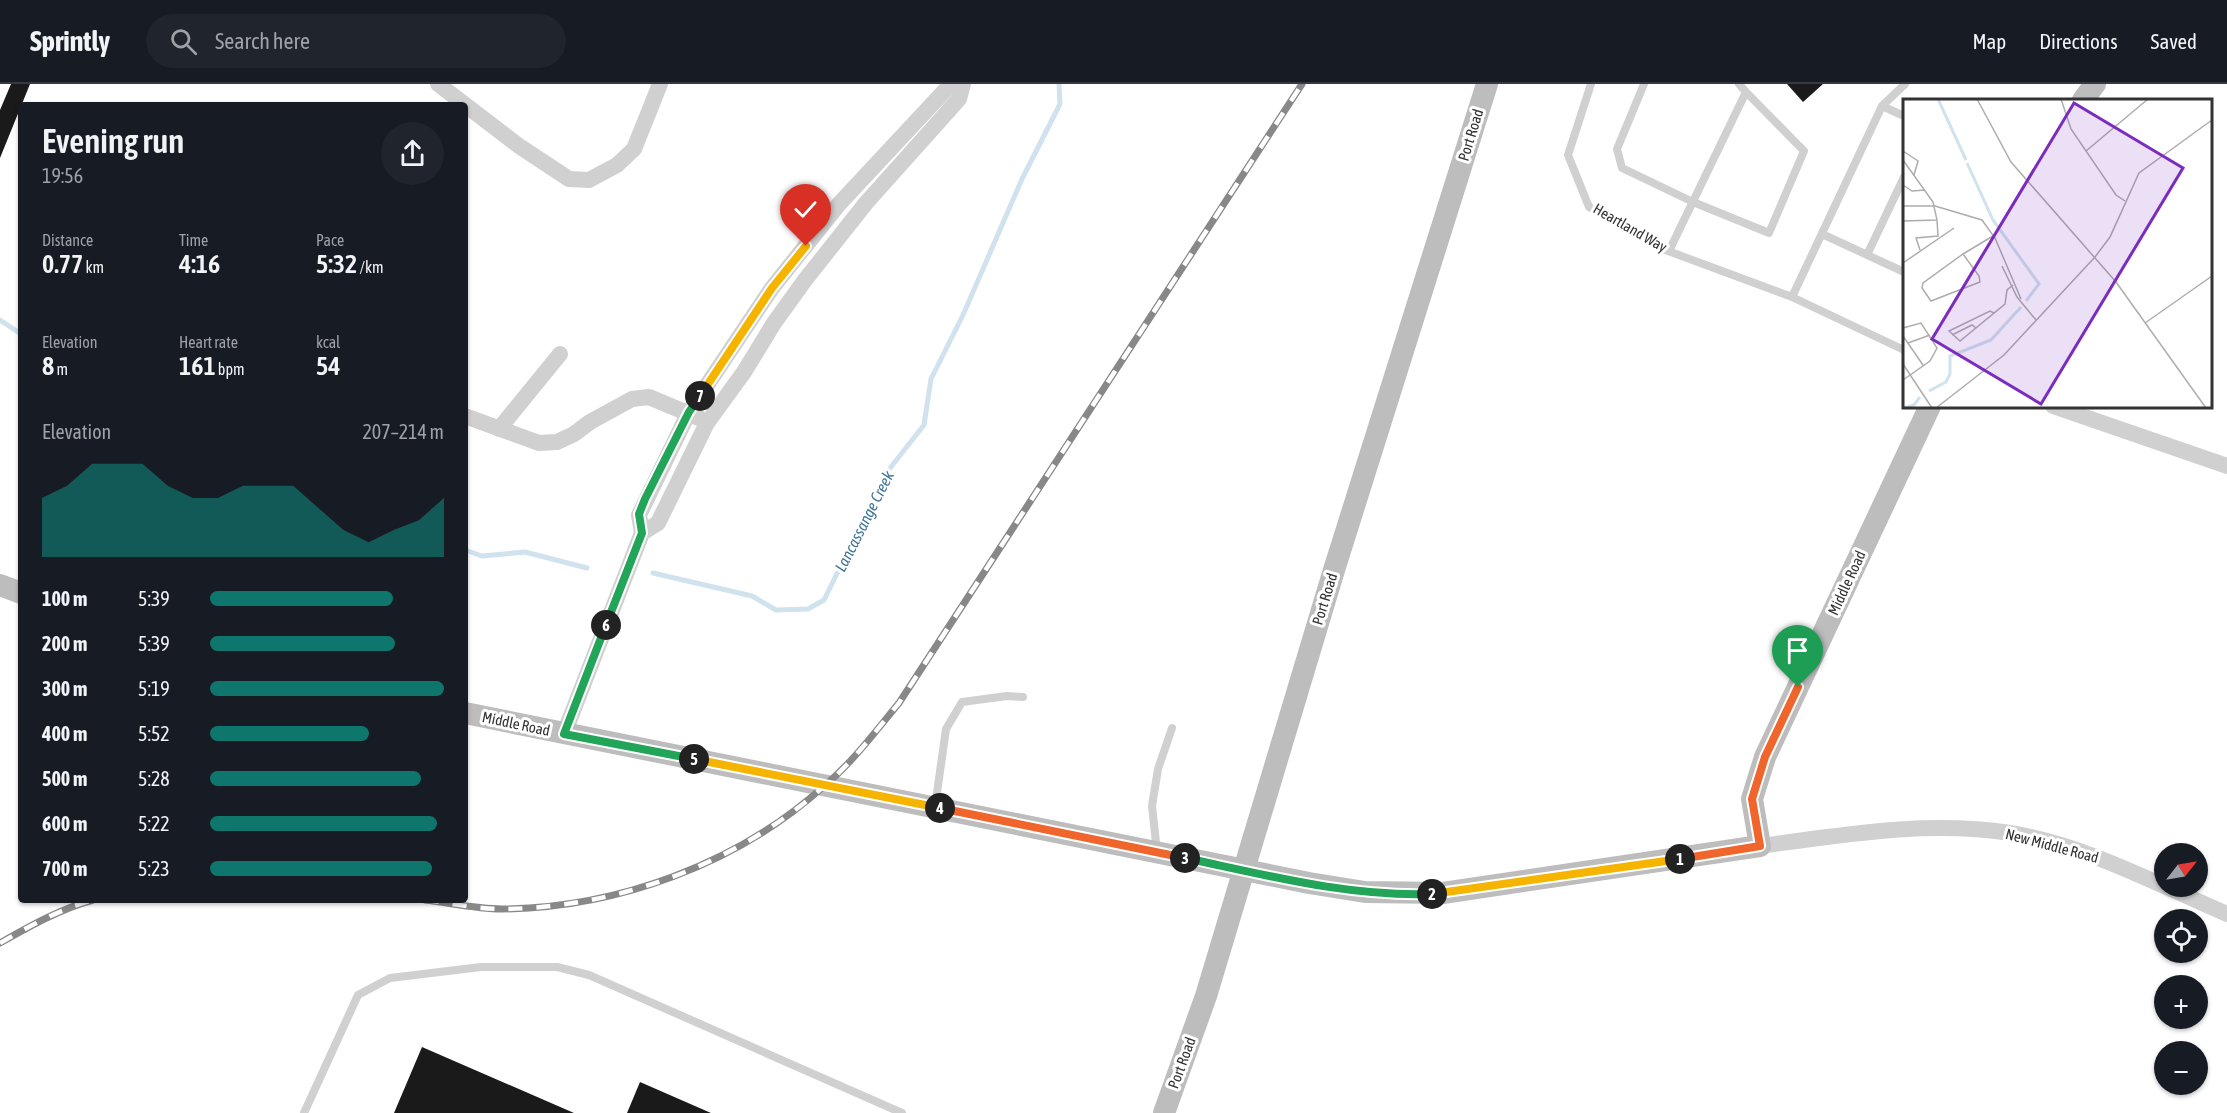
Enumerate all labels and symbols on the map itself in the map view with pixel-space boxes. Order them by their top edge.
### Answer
inset map [1903,99,2212,408]
street label: Port Road [1455,107,1486,163]
pin [780,184,831,246]
street label: Heartland Way [1590,200,1670,255]
pin: 7 [685,381,715,411]
water label: Lancassange Creek [831,467,898,575]
street label: Middle Road [1824,548,1869,618]
street label: Port Road [1309,571,1340,627]
pin: 6 [591,610,621,640]
pin [1772,625,1823,687]
street label: Middle Road [481,708,552,739]
pin: 5 [679,744,709,774]
pin: 4 [925,793,955,823]
street label: New Middle Road [2004,825,2100,866]
pin: 3 [1170,843,1200,873]
north arrow [2154,843,2208,897]
pin: 1 [1665,844,1695,874]
pin: 2 [1417,879,1447,909]
street label: Port Road [1164,1035,1199,1091]

